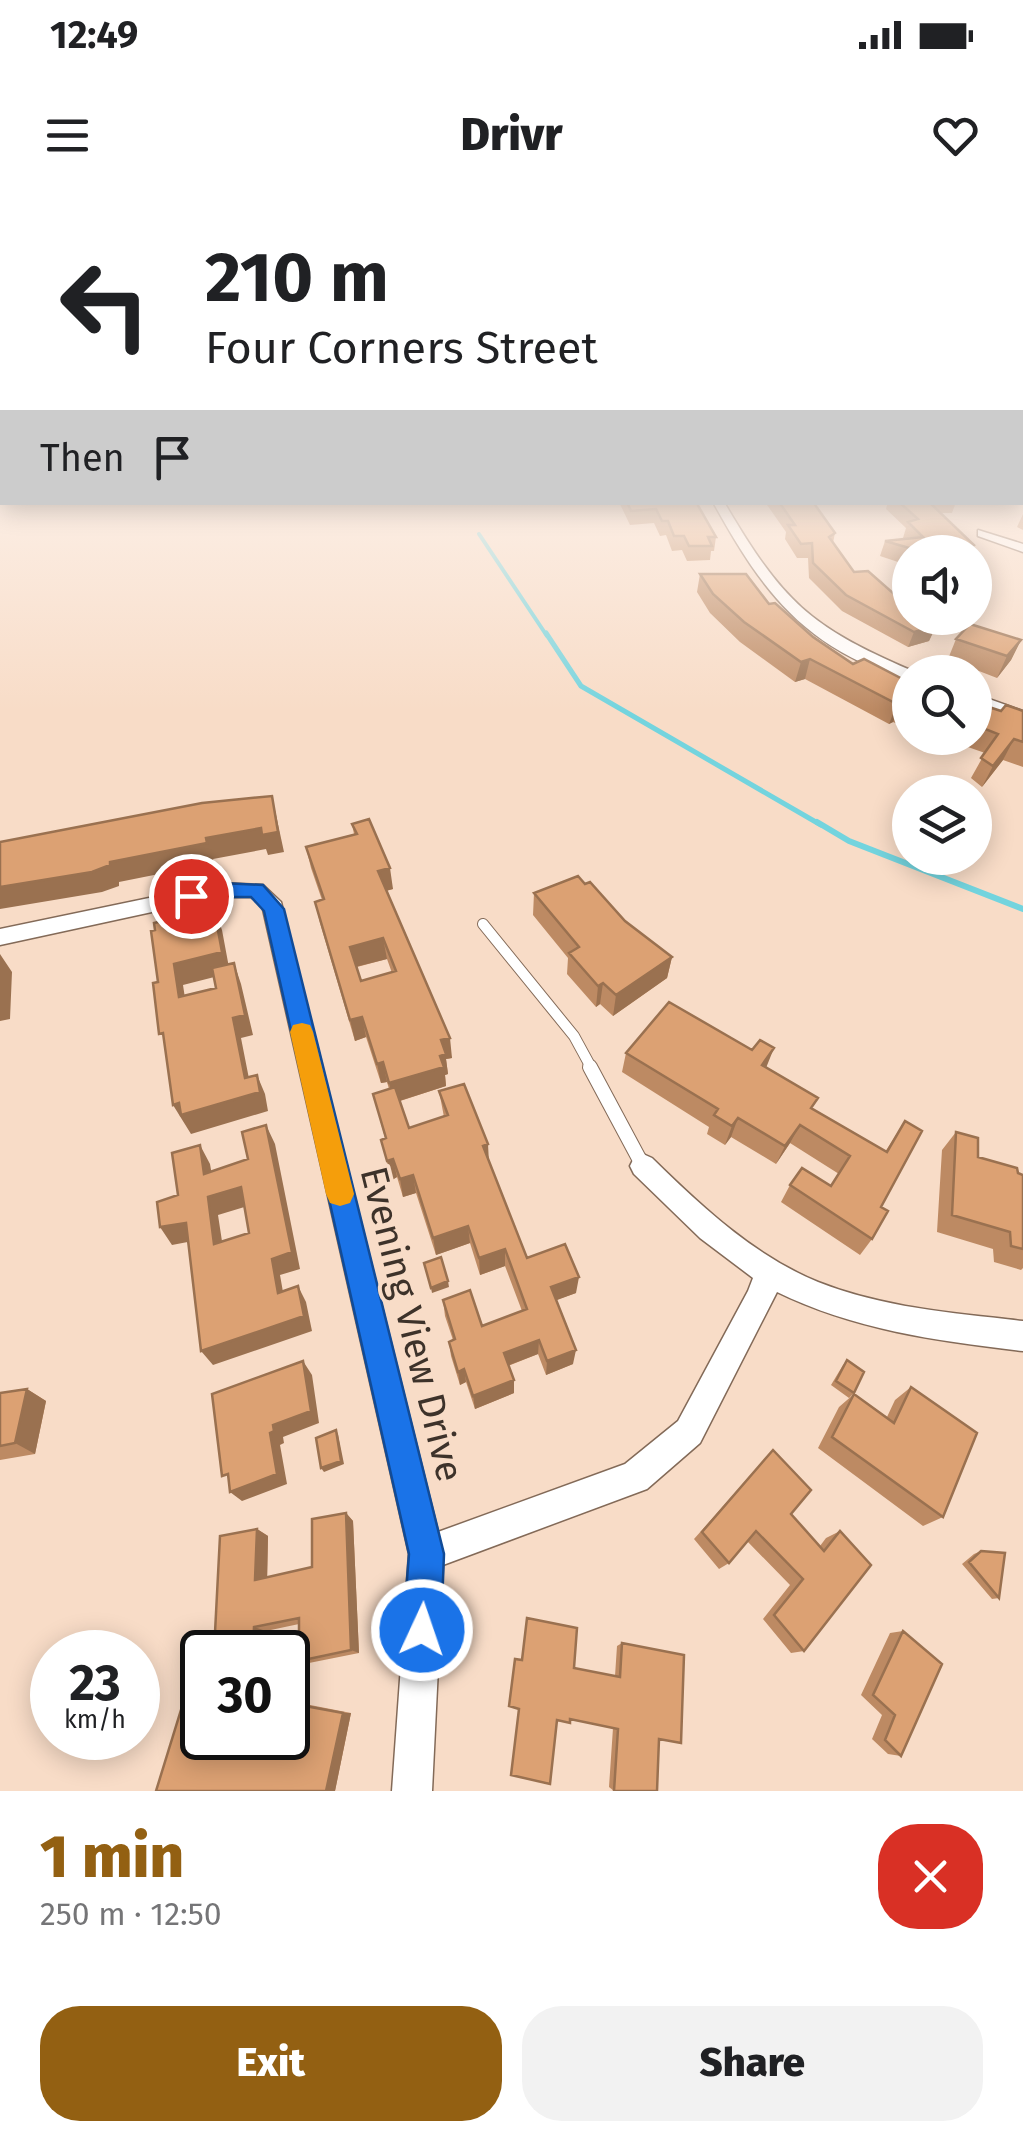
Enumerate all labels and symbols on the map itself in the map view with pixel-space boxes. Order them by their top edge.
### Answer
pin [149,854,234,939]
street label: Evening View Drive [351,1162,473,1486]
position arrow [370,1578,474,1682]
speed limit sign: 30 [180,1630,310,1760]

